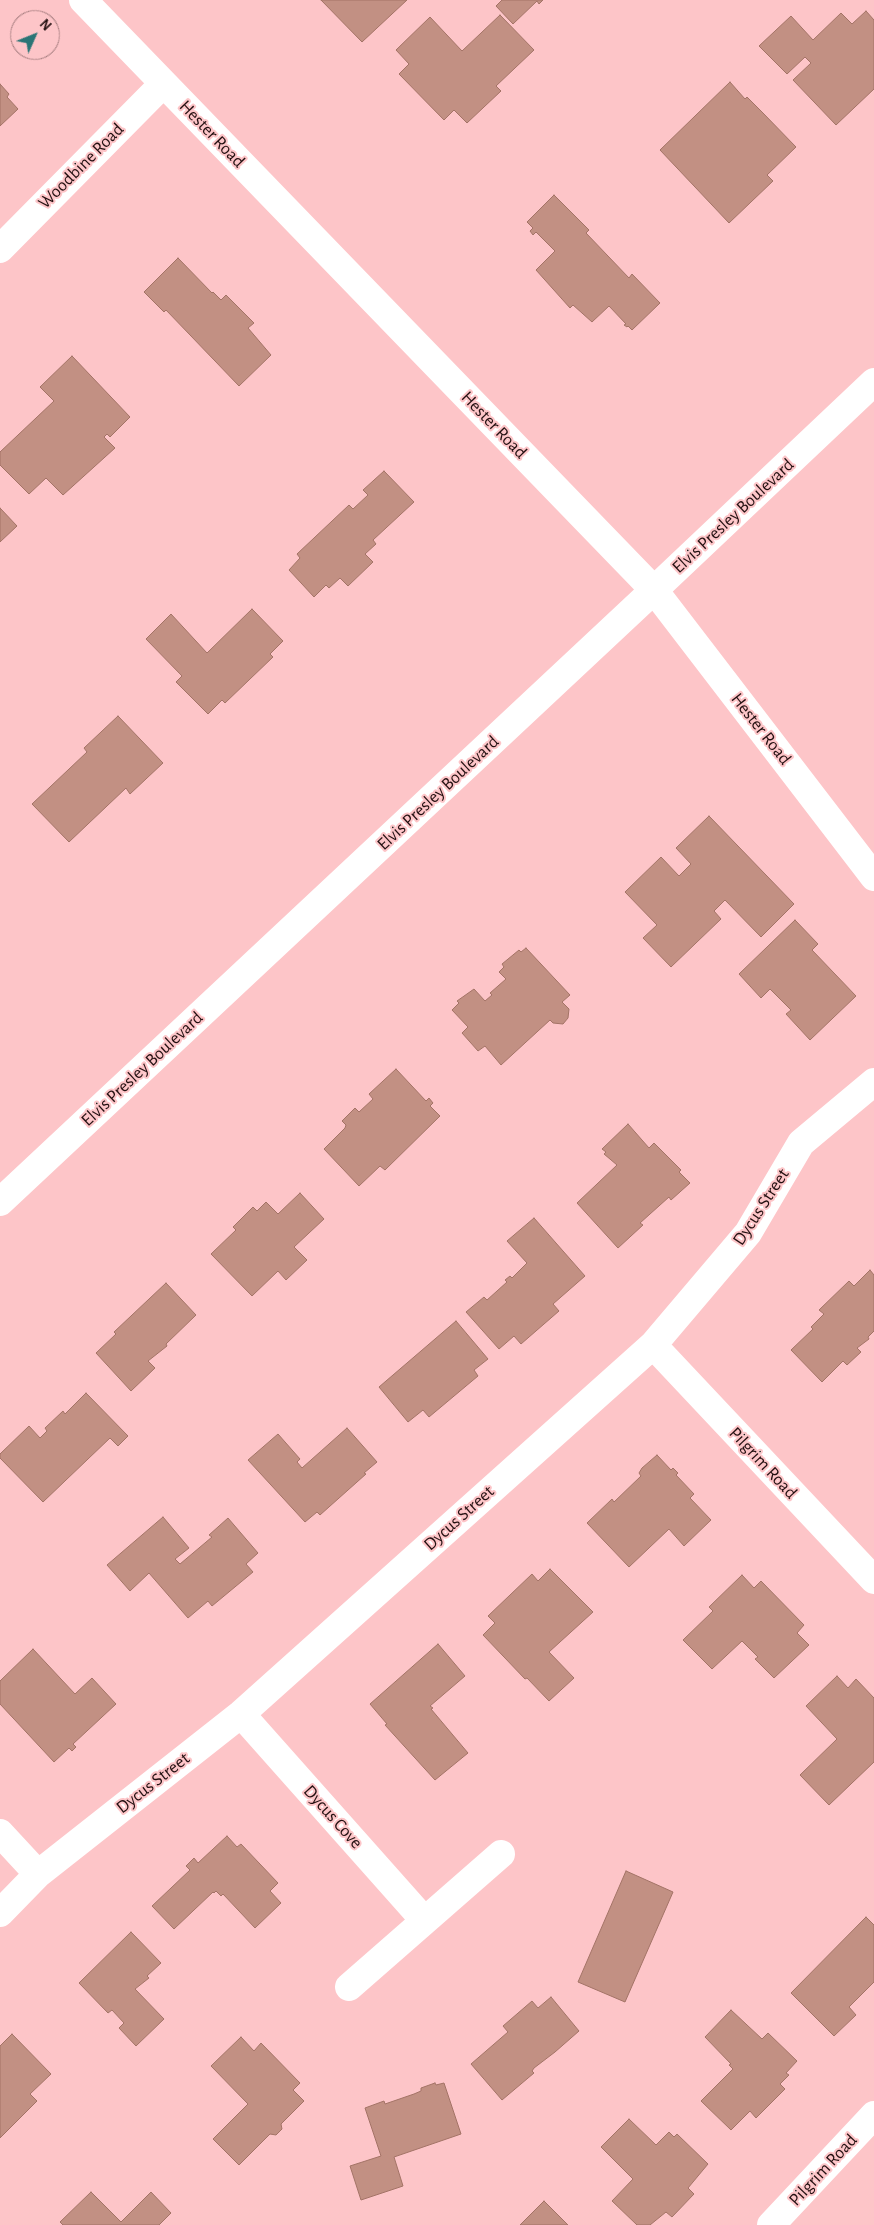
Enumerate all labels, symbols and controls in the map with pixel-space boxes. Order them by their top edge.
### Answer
north arrow [10,10,60,60]
text: N [37,17,53,34]
street label: Hester Road [175,96,249,172]
street label: Woodbine Road [34,119,128,213]
street label: Hester Road [457,387,531,463]
street label: Elvis Presley Boulevard [668,454,798,578]
street label: Hester Road [726,689,796,769]
street label: Elvis Presley Boulevard [373,731,503,855]
street label: Elvis Presley Boulevard [77,1007,207,1131]
street label: Dycus Street [728,1165,794,1249]
street label: Pilgrim Road [724,1423,802,1503]
street label: Dycus Street [419,1481,499,1555]
street label: Dycus Street [112,1748,194,1818]
street label: Dycus Cove [299,1781,367,1853]
street label: Pilgrim Road [784,2130,862,2210]

